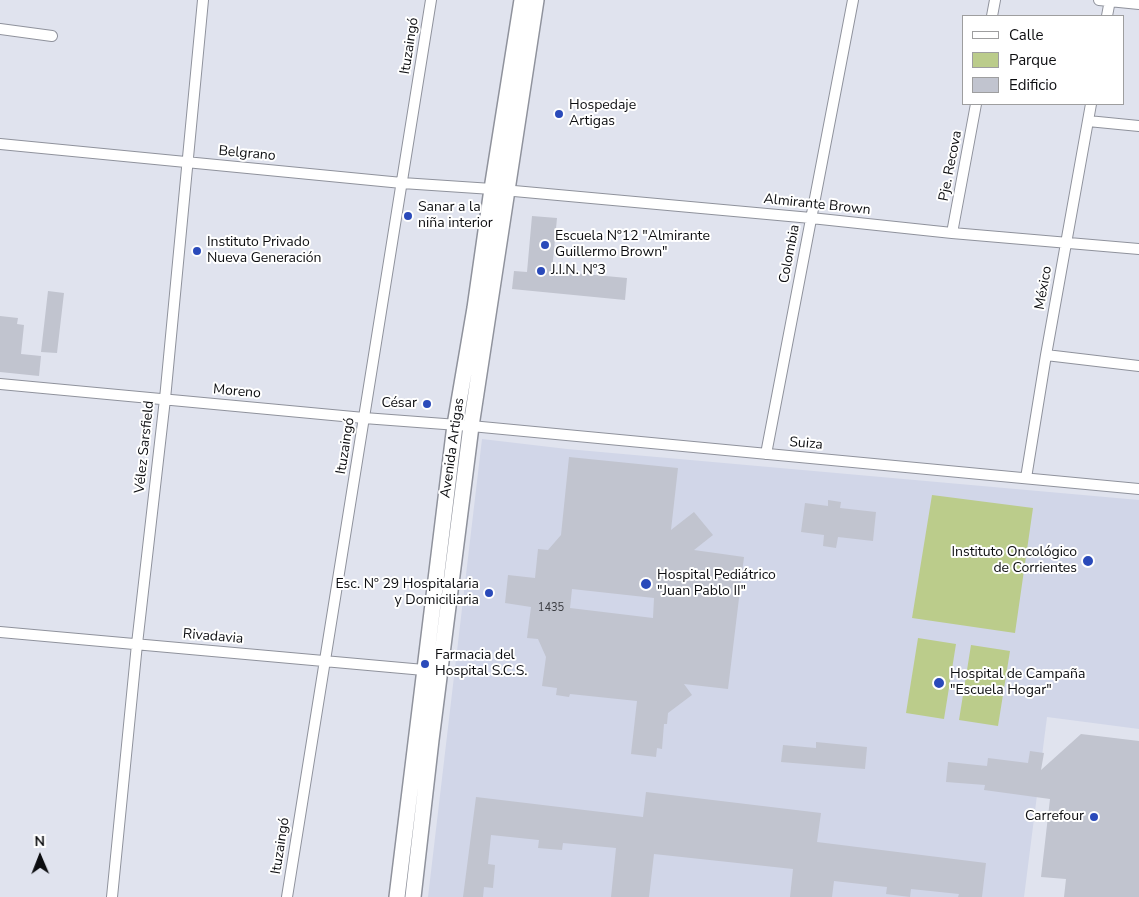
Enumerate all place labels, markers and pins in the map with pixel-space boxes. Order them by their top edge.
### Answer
place label: Hospedaje Artigas [569,98,636,130]
marker: Hospedaje Artigas [553,108,565,120]
place label: Sanar a la niña interior [418,200,493,232]
marker: Sanar a la niña interior [402,210,414,222]
place label: Escuela Nº12 "Almirante Guillermo Brown" [555,229,710,262]
place label: Instituto Privado Nueva Generación [207,235,322,268]
marker: Escuela Nº12 "Almirante Guillermo Brown" [539,239,551,251]
marker: Instituto Privado Nueva Generación [191,245,203,257]
place label: J.I.N. Nº3 [551,263,606,279]
marker: J.I.N. Nº3 [535,265,547,277]
place label: César [381,396,417,412]
marker: César [421,398,433,410]
place label: Instituto Oncológico de Corrientes [951,545,1077,578]
marker: Instituto Oncológico de Corrientes [1081,554,1095,568]
place label: Hospital Pediátrico "Juan Pablo II" [657,568,776,600]
place label: Esc. Nº 29 Hospitalaria y Domiciliaria [336,577,479,610]
marker: Hospital Pediátrico "Juan Pablo II" [639,577,653,591]
marker: Esc. Nº 29 Hospitalaria y Domiciliaria [483,587,495,599]
place label: Farmacia del Hospital S.C.S. [435,648,527,680]
marker: Farmacia del Hospital S.C.S. [419,658,431,670]
place label: Hospital de Campaña "Escuela Hogar" [950,667,1085,700]
marker: Hospital de Campaña "Escuela Hogar" [932,676,946,690]
place label: Carrefour [1025,809,1084,825]
marker: Carrefour [1088,811,1100,823]

